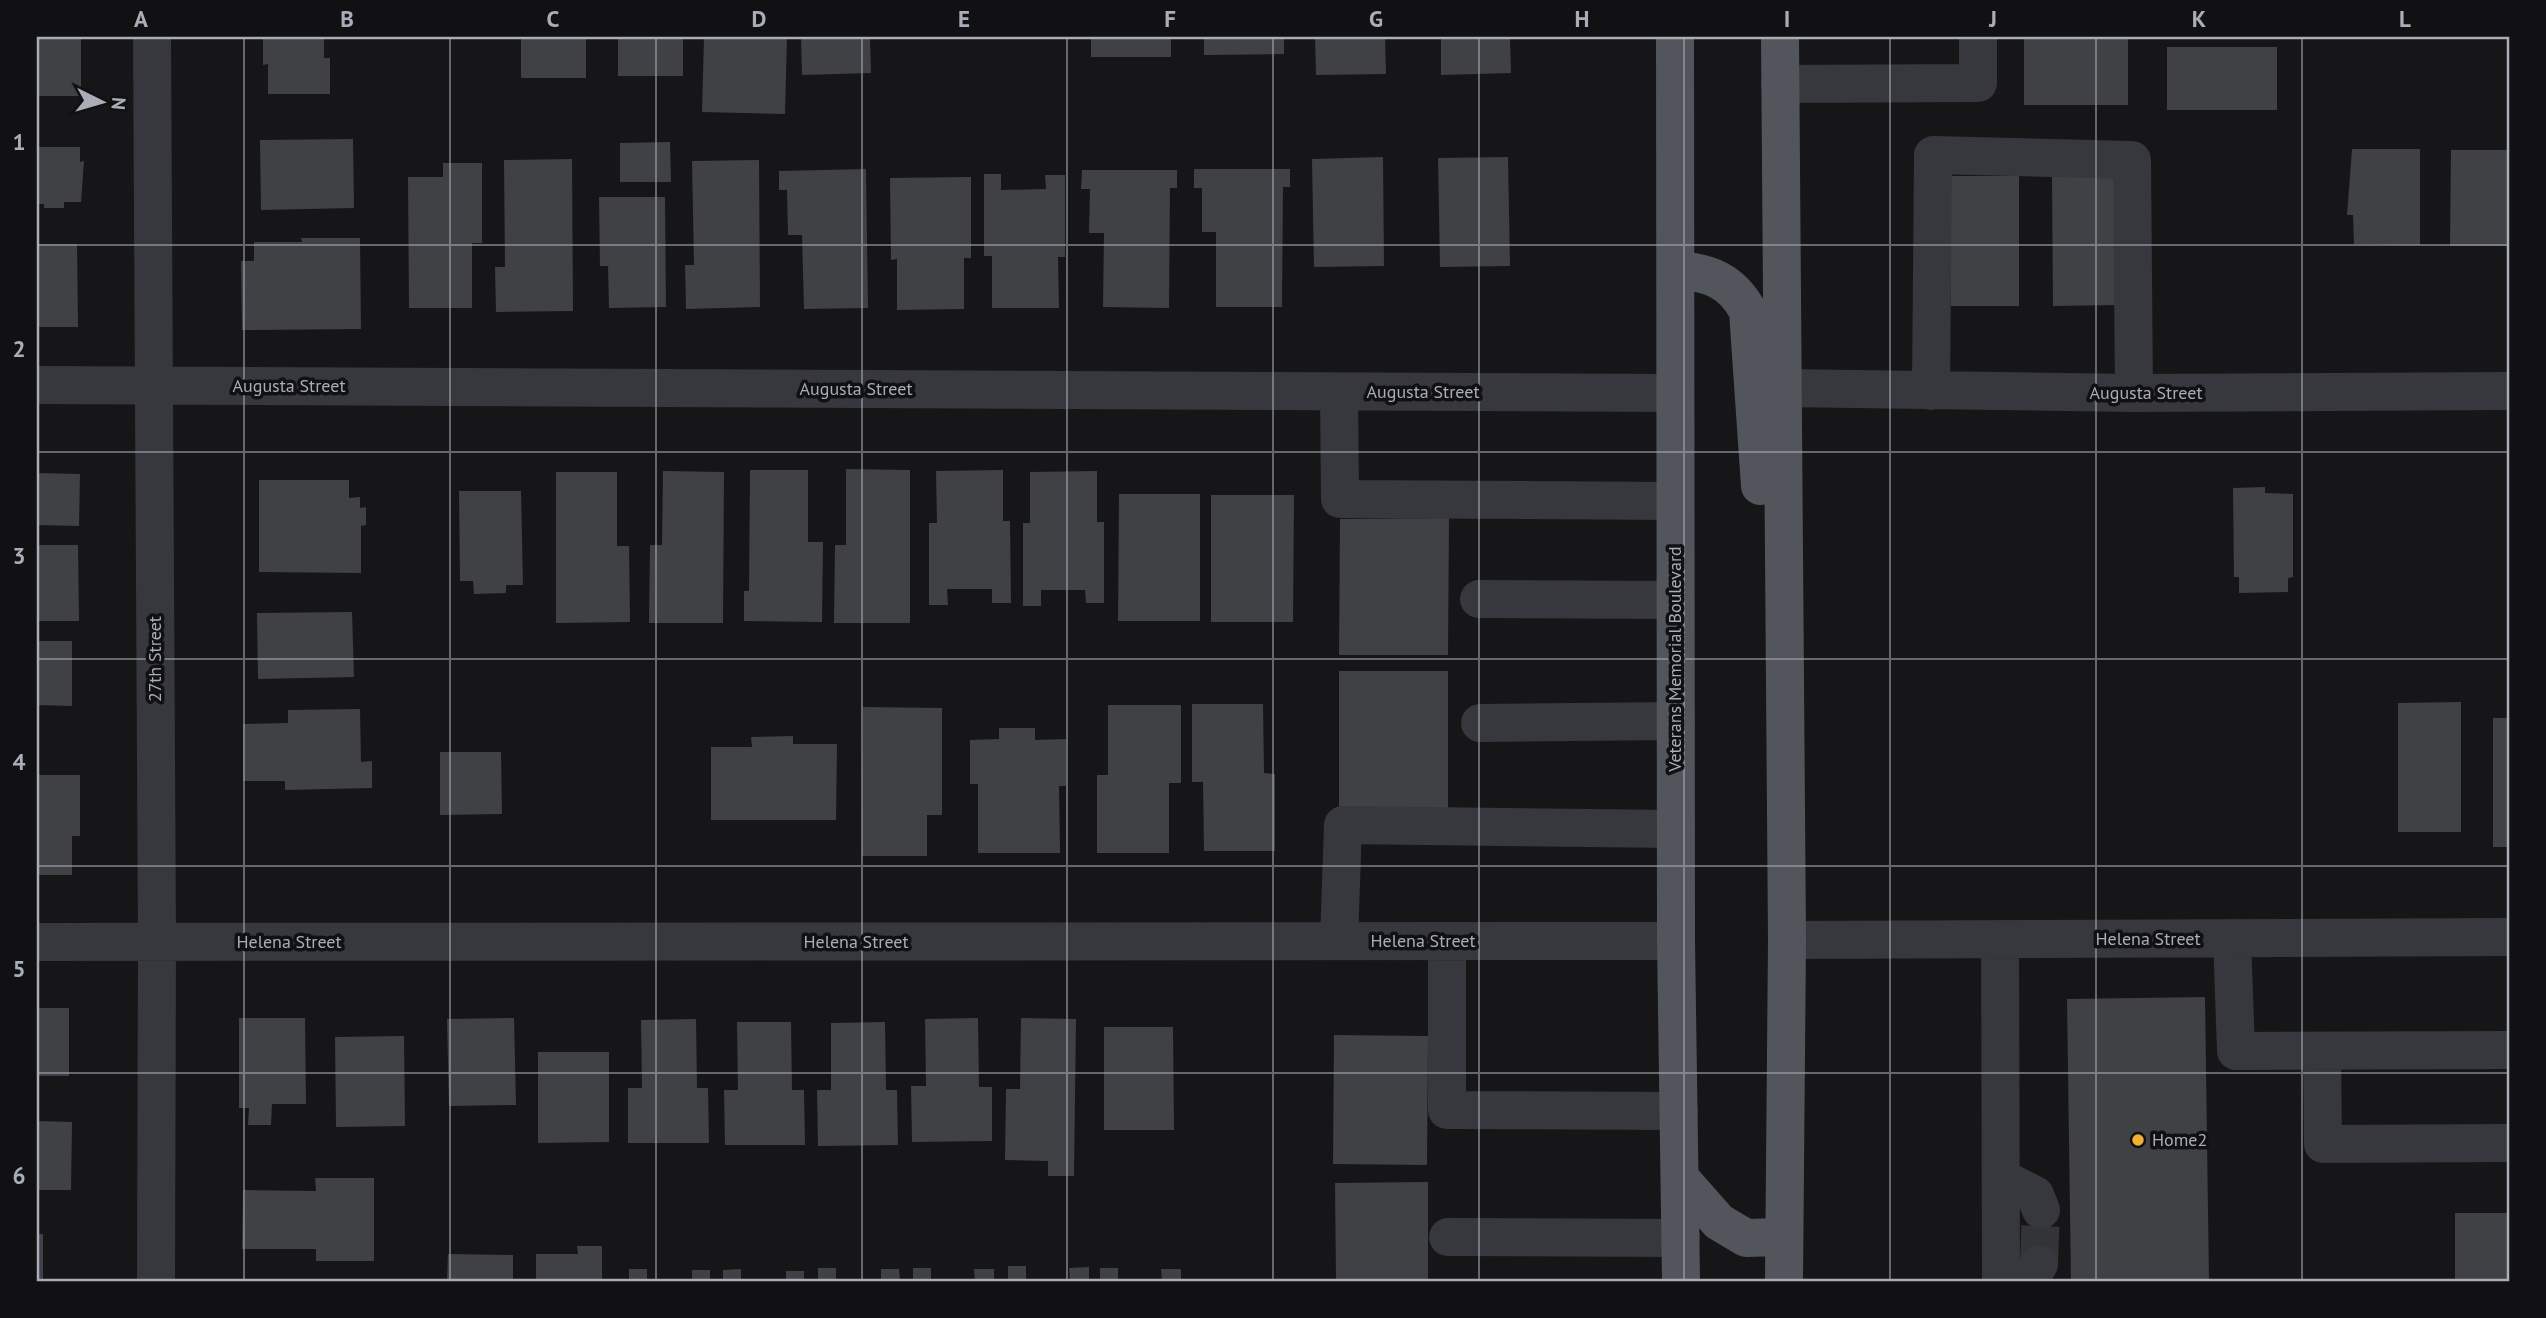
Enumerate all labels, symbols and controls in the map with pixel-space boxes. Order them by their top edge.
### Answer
text: A [134,4,148,33]
text: B [340,4,354,33]
text: C [547,4,560,33]
text: D [752,4,766,33]
text: E [958,4,970,33]
text: F [1164,4,1176,33]
text: G [1369,4,1383,33]
text: H [1575,4,1589,33]
text: I [1784,4,1790,33]
text: J [1988,4,1997,33]
text: K [2192,4,2206,33]
text: L [2399,4,2411,33]
north arrow [66,66,136,136]
text: N [106,96,131,111]
text: 1 [12,127,26,156]
text: 2 [12,334,26,363]
street label: Augusta Street [233,374,346,397]
street label: Augusta Street [800,377,913,400]
street label: Augusta Street [1367,380,1480,403]
street label: Augusta Street [2090,381,2203,404]
text: 3 [12,541,26,570]
street label: Veterans Memorial Boulevard [1663,546,1686,773]
street label: 27th Street [143,616,166,702]
text: 4 [12,747,26,776]
street label: Helena Street [2095,927,2201,950]
street label: Helena Street [1370,929,1476,952]
street label: Helena Street [236,930,342,953]
street label: Helena Street [803,930,909,953]
text: 5 [12,954,26,983]
place label: Home2 [2152,1128,2207,1151]
marker: Home2 [2130,1132,2146,1148]
text: 6 [12,1161,26,1190]

